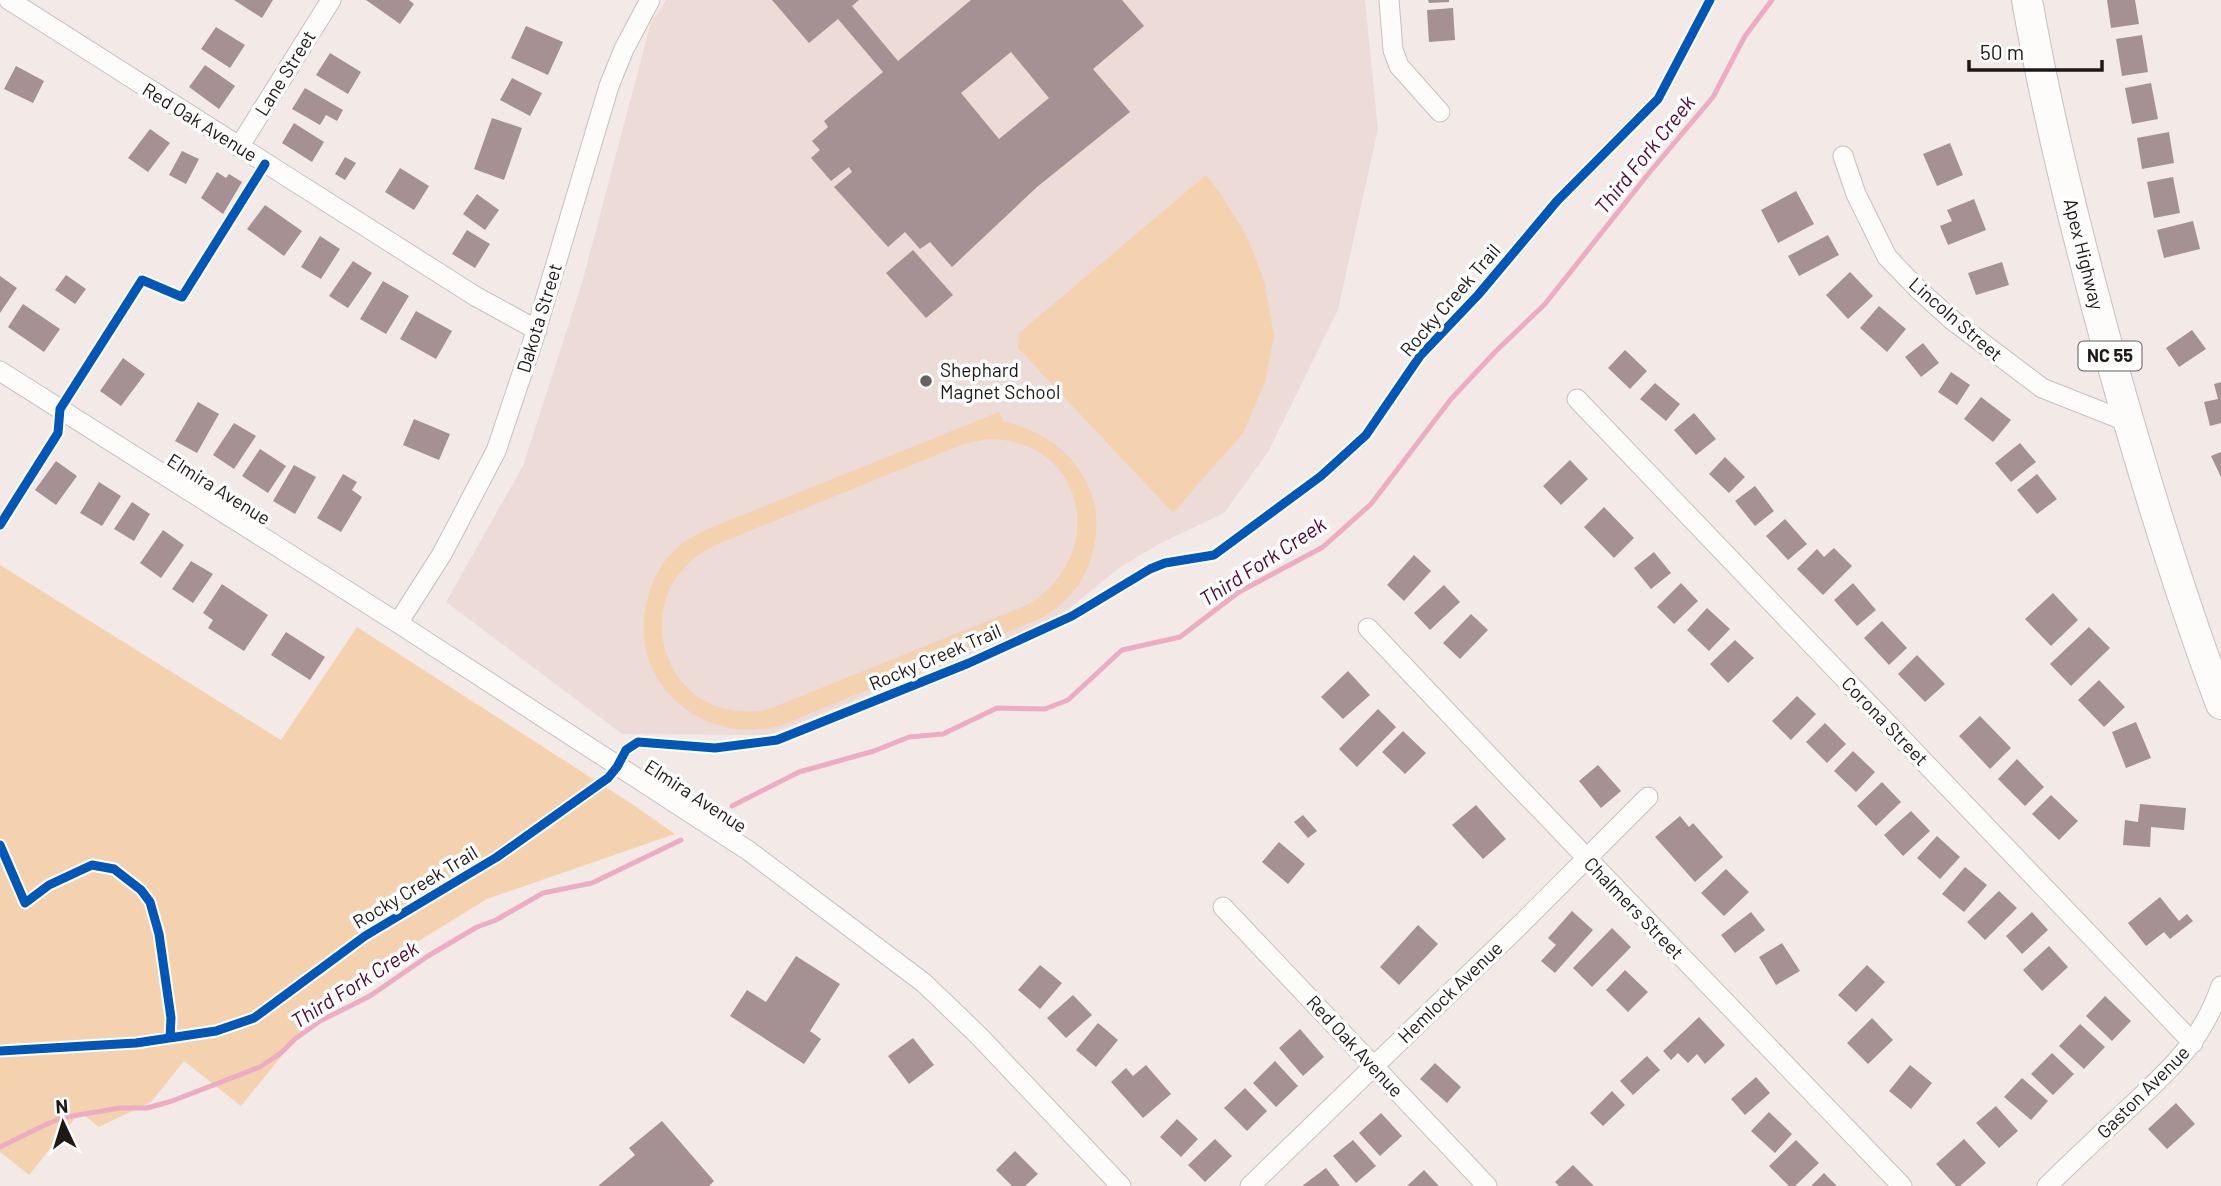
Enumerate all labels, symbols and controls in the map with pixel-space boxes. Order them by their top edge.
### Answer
street label: Lane Street [249,26,320,120]
scale bar [1969,28,2102,72]
text: 50 m [1980,39,2024,64]
street label: Red Oak Avenue [139,77,262,166]
water label: Third Fork Creek [1588,89,1700,218]
street label: Apex Highway [2060,196,2109,312]
street label: Rocky Creek Trail [1395,239,1505,361]
street label: Dakota Street [511,260,566,375]
street label: Lincoln Street [1905,272,2008,365]
road number: NC 55 [2078,342,2142,370]
place label: Shephard Magnet School [940,358,1060,403]
marker: Shephard Magnet School [918,373,934,389]
street label: Elmira Avenue [163,448,275,529]
water label: Third Fork Creek [1194,510,1331,611]
street label: Rocky Creek Trail [865,618,1004,695]
street label: Corona Street [1837,671,1933,770]
street label: Elmira Avenue [641,754,752,837]
street label: Rocky Creek Trail [348,840,481,933]
street label: Chalmers Street [1580,852,1689,964]
water label: Third Fork Creek [286,934,423,1033]
street label: Hemlock Avenue [1393,936,1507,1047]
street label: Red Oak Avenue [1302,990,1408,1101]
street label: Gaston Avenue [2091,1040,2194,1143]
north arrow [28,1088,98,1158]
text: N [55,1094,69,1117]

